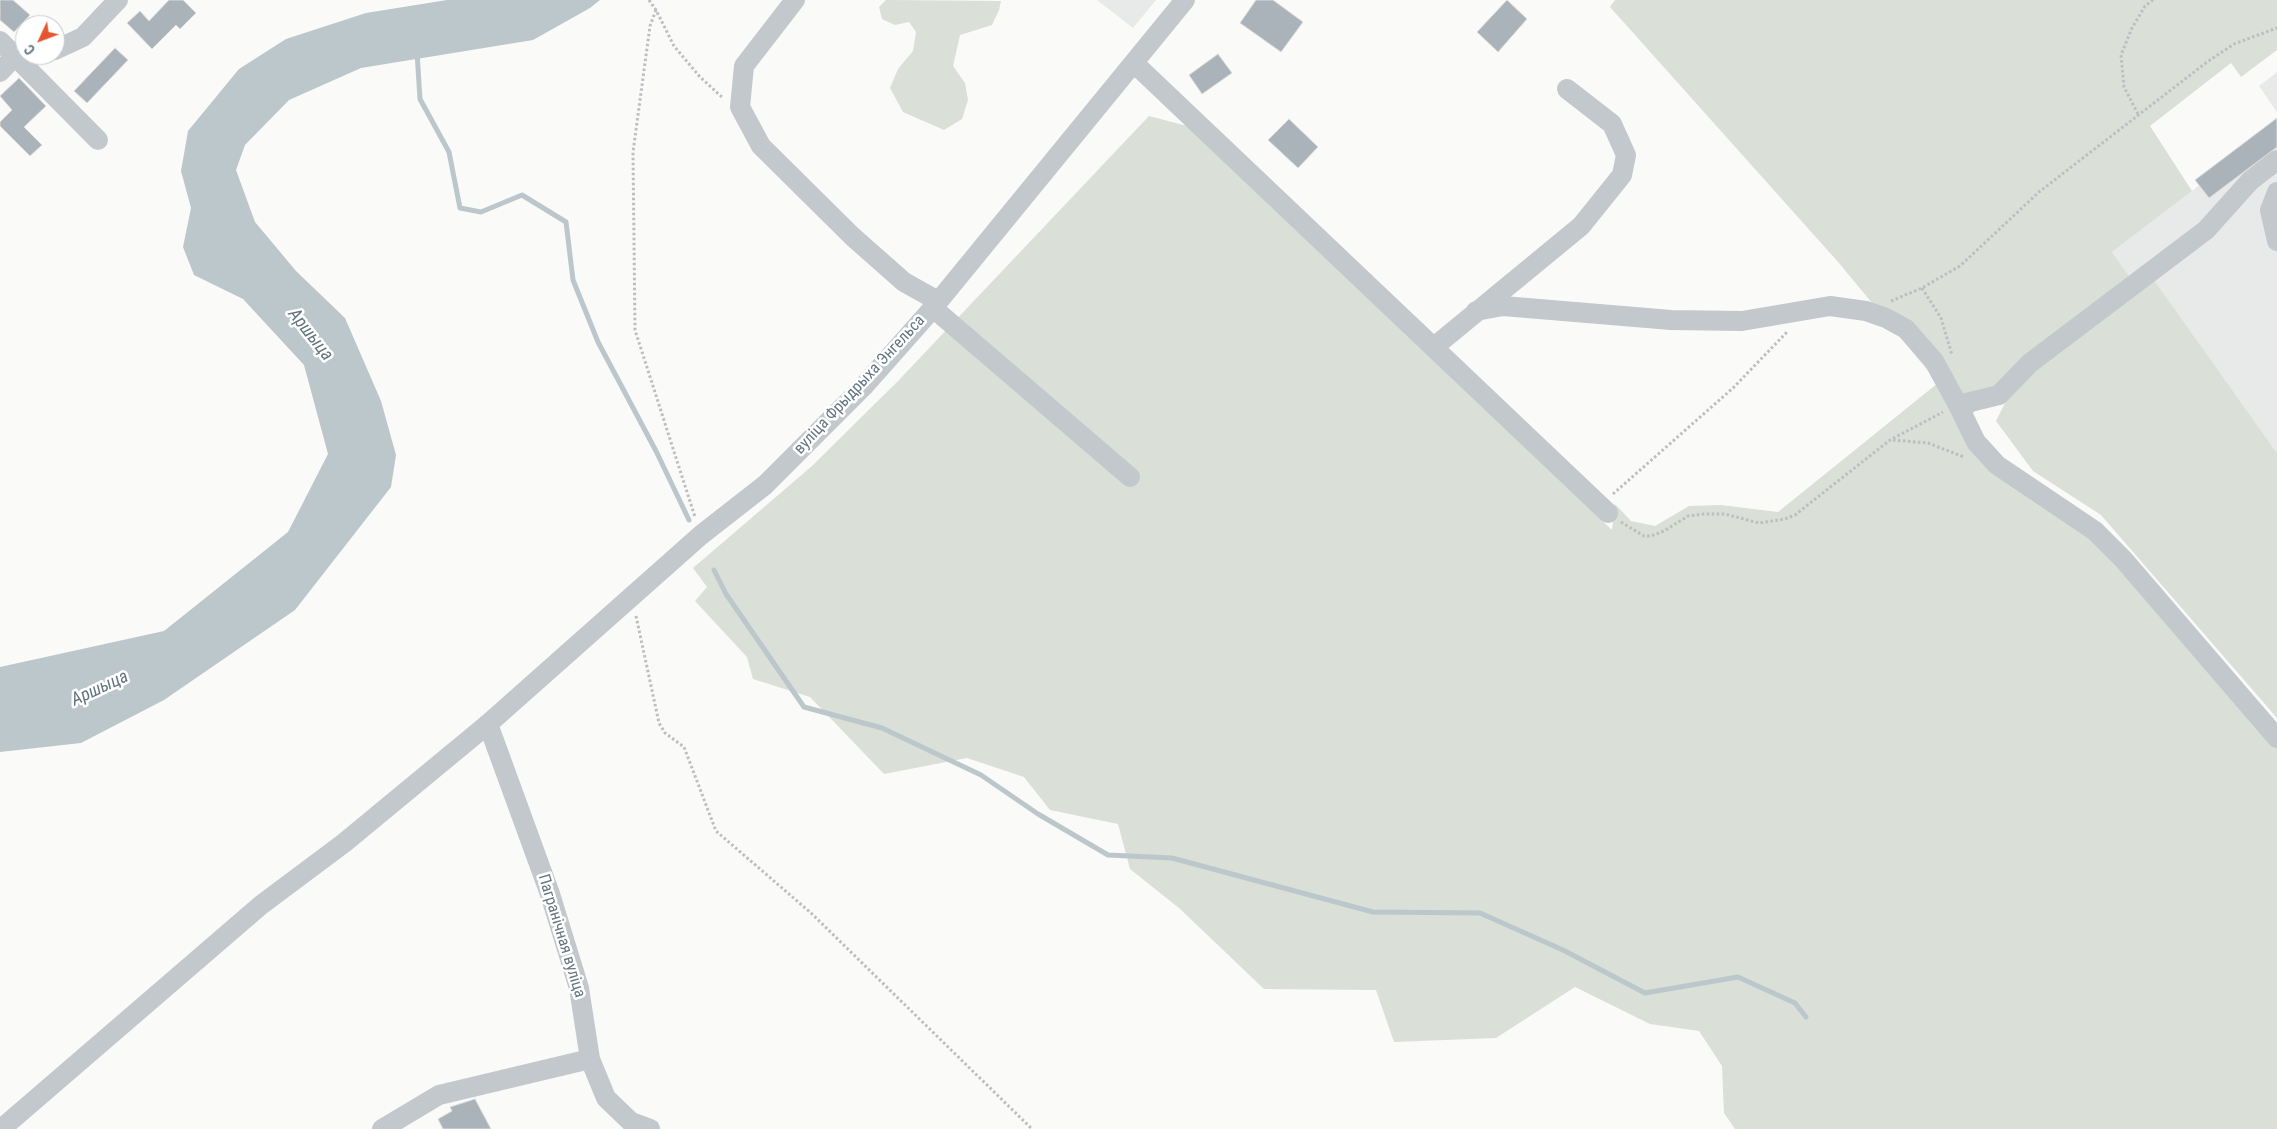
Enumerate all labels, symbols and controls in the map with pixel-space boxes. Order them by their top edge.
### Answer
north arrow [15,15,65,65]
text: С [21,41,38,58]
water label: Аршыца [283,305,337,365]
street label: вуліца Фрыдрыха Энгельса [791,312,929,458]
water label: Аршыца [68,666,132,712]
street label: Пагранічная вуліца [533,872,589,1000]

